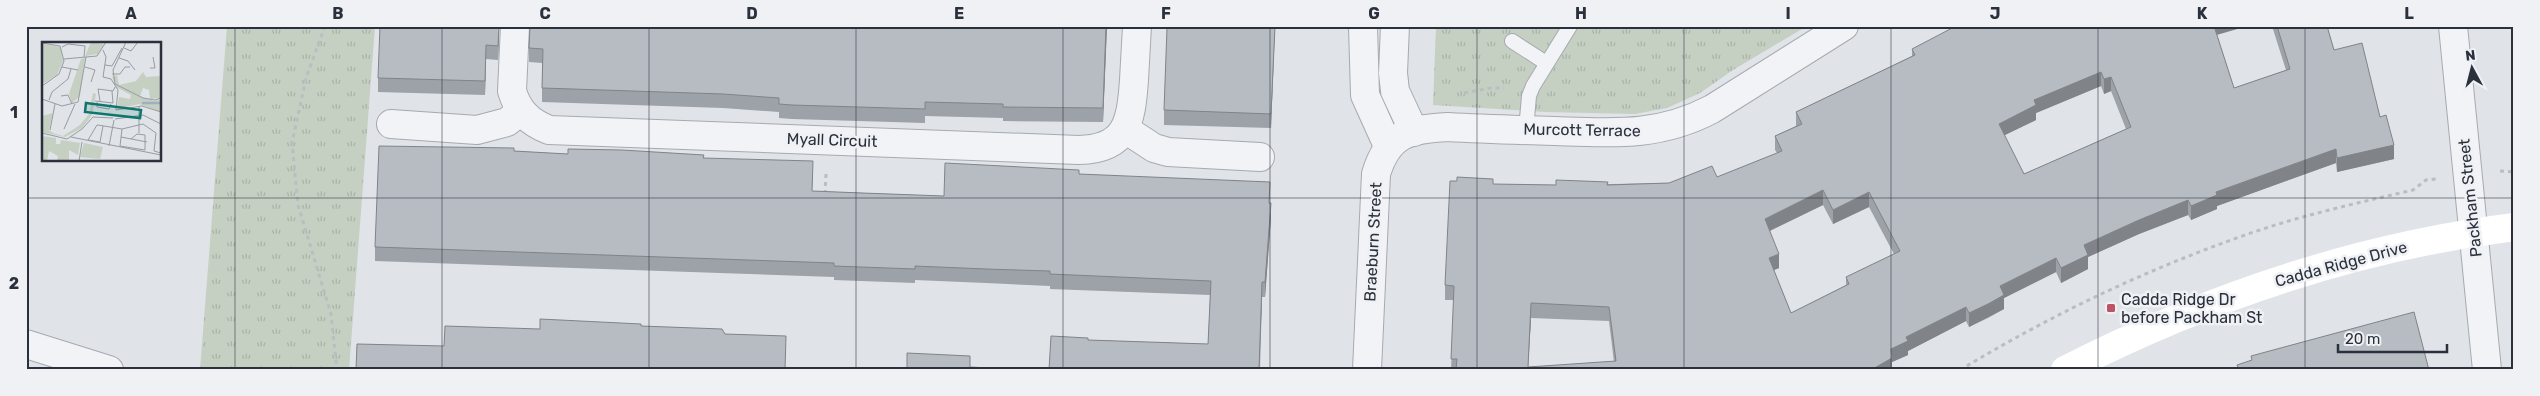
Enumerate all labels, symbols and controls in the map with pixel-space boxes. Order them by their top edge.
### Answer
text: A [125,4,137,23]
text: B [332,4,344,23]
text: C [539,4,551,23]
text: D [746,4,758,23]
text: E [954,4,964,23]
text: F [1161,4,1171,23]
text: G [1368,4,1380,23]
text: H [1575,4,1587,23]
text: I [1785,4,1791,23]
text: J [1990,4,2000,23]
text: K [2197,4,2208,23]
text: L [2404,4,2414,23]
inset map [42,42,161,161]
north arrow [2448,42,2498,92]
text: N [2464,47,2477,65]
text: 1 [10,103,18,122]
street label: Murcott Terrace [1523,119,1641,141]
street label: Myall Circuit [786,129,878,151]
street label: Packham Street [2454,138,2486,258]
street label: Braeburn Street [1360,182,1386,302]
street label: Cadda Ridge Drive [2273,237,2409,291]
text: 2 [9,274,19,293]
place label: Cadda Ridge Dr before Packham St [2121,290,2262,327]
marker: Cadda Ridge Dr before Packham St [2105,302,2117,314]
scale bar [2338,321,2446,353]
text: 20 m [2345,330,2380,348]

